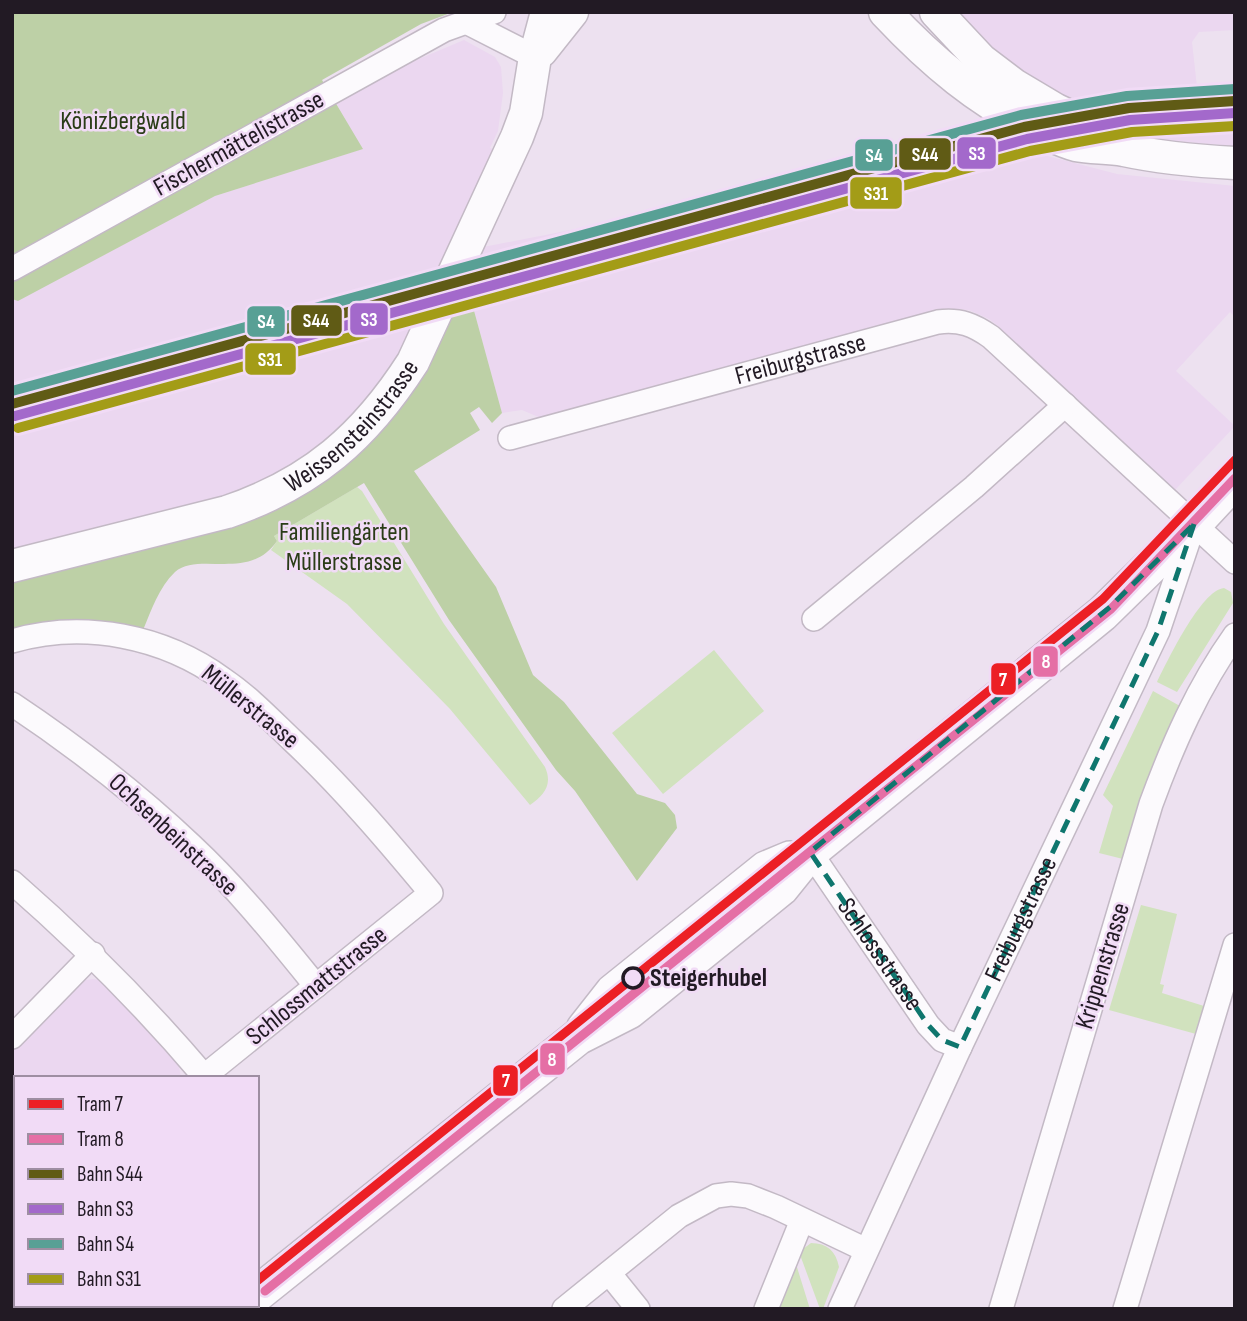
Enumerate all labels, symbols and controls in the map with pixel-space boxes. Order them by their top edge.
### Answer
street label: Fischermättelistrasse [148,84,330,204]
park label: Könizbergwald [60,106,186,137]
line badge: S3 [956,136,997,170]
line badge: S44 [898,137,952,171]
line badge: S4 [854,138,894,172]
text: S3 [968,143,986,166]
text: S44 [912,144,938,167]
text: S4 [865,145,883,168]
line badge: S31 [849,176,903,210]
text: S31 [864,183,889,206]
line badge: S3 [349,302,389,336]
line badge: S44 [290,304,343,337]
line badge: S4 [246,305,286,338]
text: S3 [360,309,378,332]
text: S44 [303,310,329,333]
text: S4 [257,311,275,334]
street label: Freiburgstrasse [732,327,869,392]
line badge: S31 [244,342,297,376]
text: S31 [258,349,283,372]
street label: Weissensteinstrasse [279,354,426,500]
park label: Familiengärten Müllerstrasse [279,517,409,578]
line badge: 8 [1032,645,1059,678]
text: 8 [1042,651,1051,674]
street label: Müllerstrasse [195,658,305,756]
line badge: 7 [990,662,1017,696]
text: 7 [999,669,1008,692]
street label: Ochsenbeinstrasse [102,767,244,903]
street label: Freiburgstrasse [978,852,1064,986]
street label: Schlossstrasse [831,892,929,1017]
street label: Krippenstrasse [1069,899,1137,1033]
street label: Schlossmattstrasse [240,920,394,1052]
place label: Steigerhubel [650,963,767,994]
marker: Steigerhubel [622,967,644,989]
line badge: 8 [539,1042,566,1076]
text: 8 [548,1049,557,1072]
line badge: 7 [492,1064,519,1097]
text: 7 [502,1070,511,1093]
legend [14,1076,259,1307]
text: Tram 7 [77,1092,124,1117]
text: Tram 8 [77,1127,124,1152]
text: Bahn S44 [77,1162,143,1187]
text: Bahn S3 [77,1197,134,1222]
text: Bahn S4 [77,1232,134,1257]
text: Bahn S31 [77,1267,142,1292]

